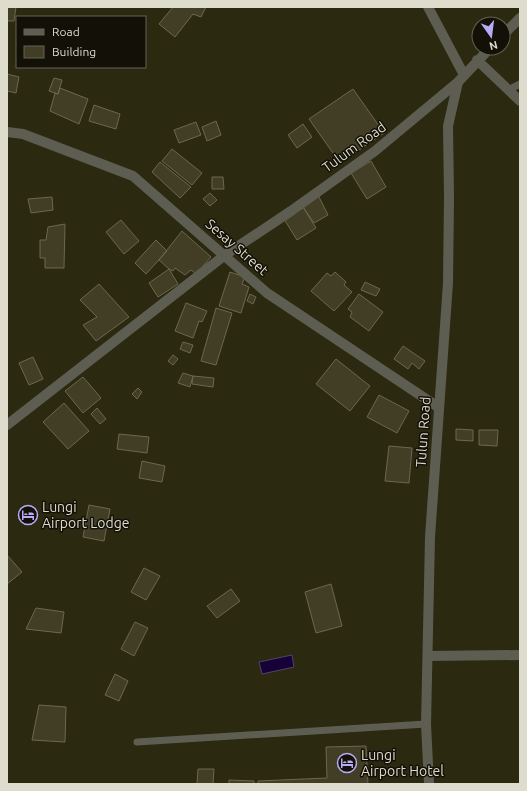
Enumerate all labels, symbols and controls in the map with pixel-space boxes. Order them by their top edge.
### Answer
legend [16,16,146,68]
north arrow [471,16,511,56]
text: Road [52,25,80,38]
text: N [488,39,499,53]
text: Building [52,45,96,58]
street label: Tulum Road [319,119,389,175]
street label: Sesay Street [203,216,272,279]
street label: Tulun Road [413,396,433,468]
place label: Lungi Airport Lodge [42,499,130,531]
hotel icon: Lungi Airport Lodge [17,504,39,526]
place label: Lungi Airport Hotel [361,747,444,779]
hotel icon: Lungi Airport Hotel [336,752,358,774]

